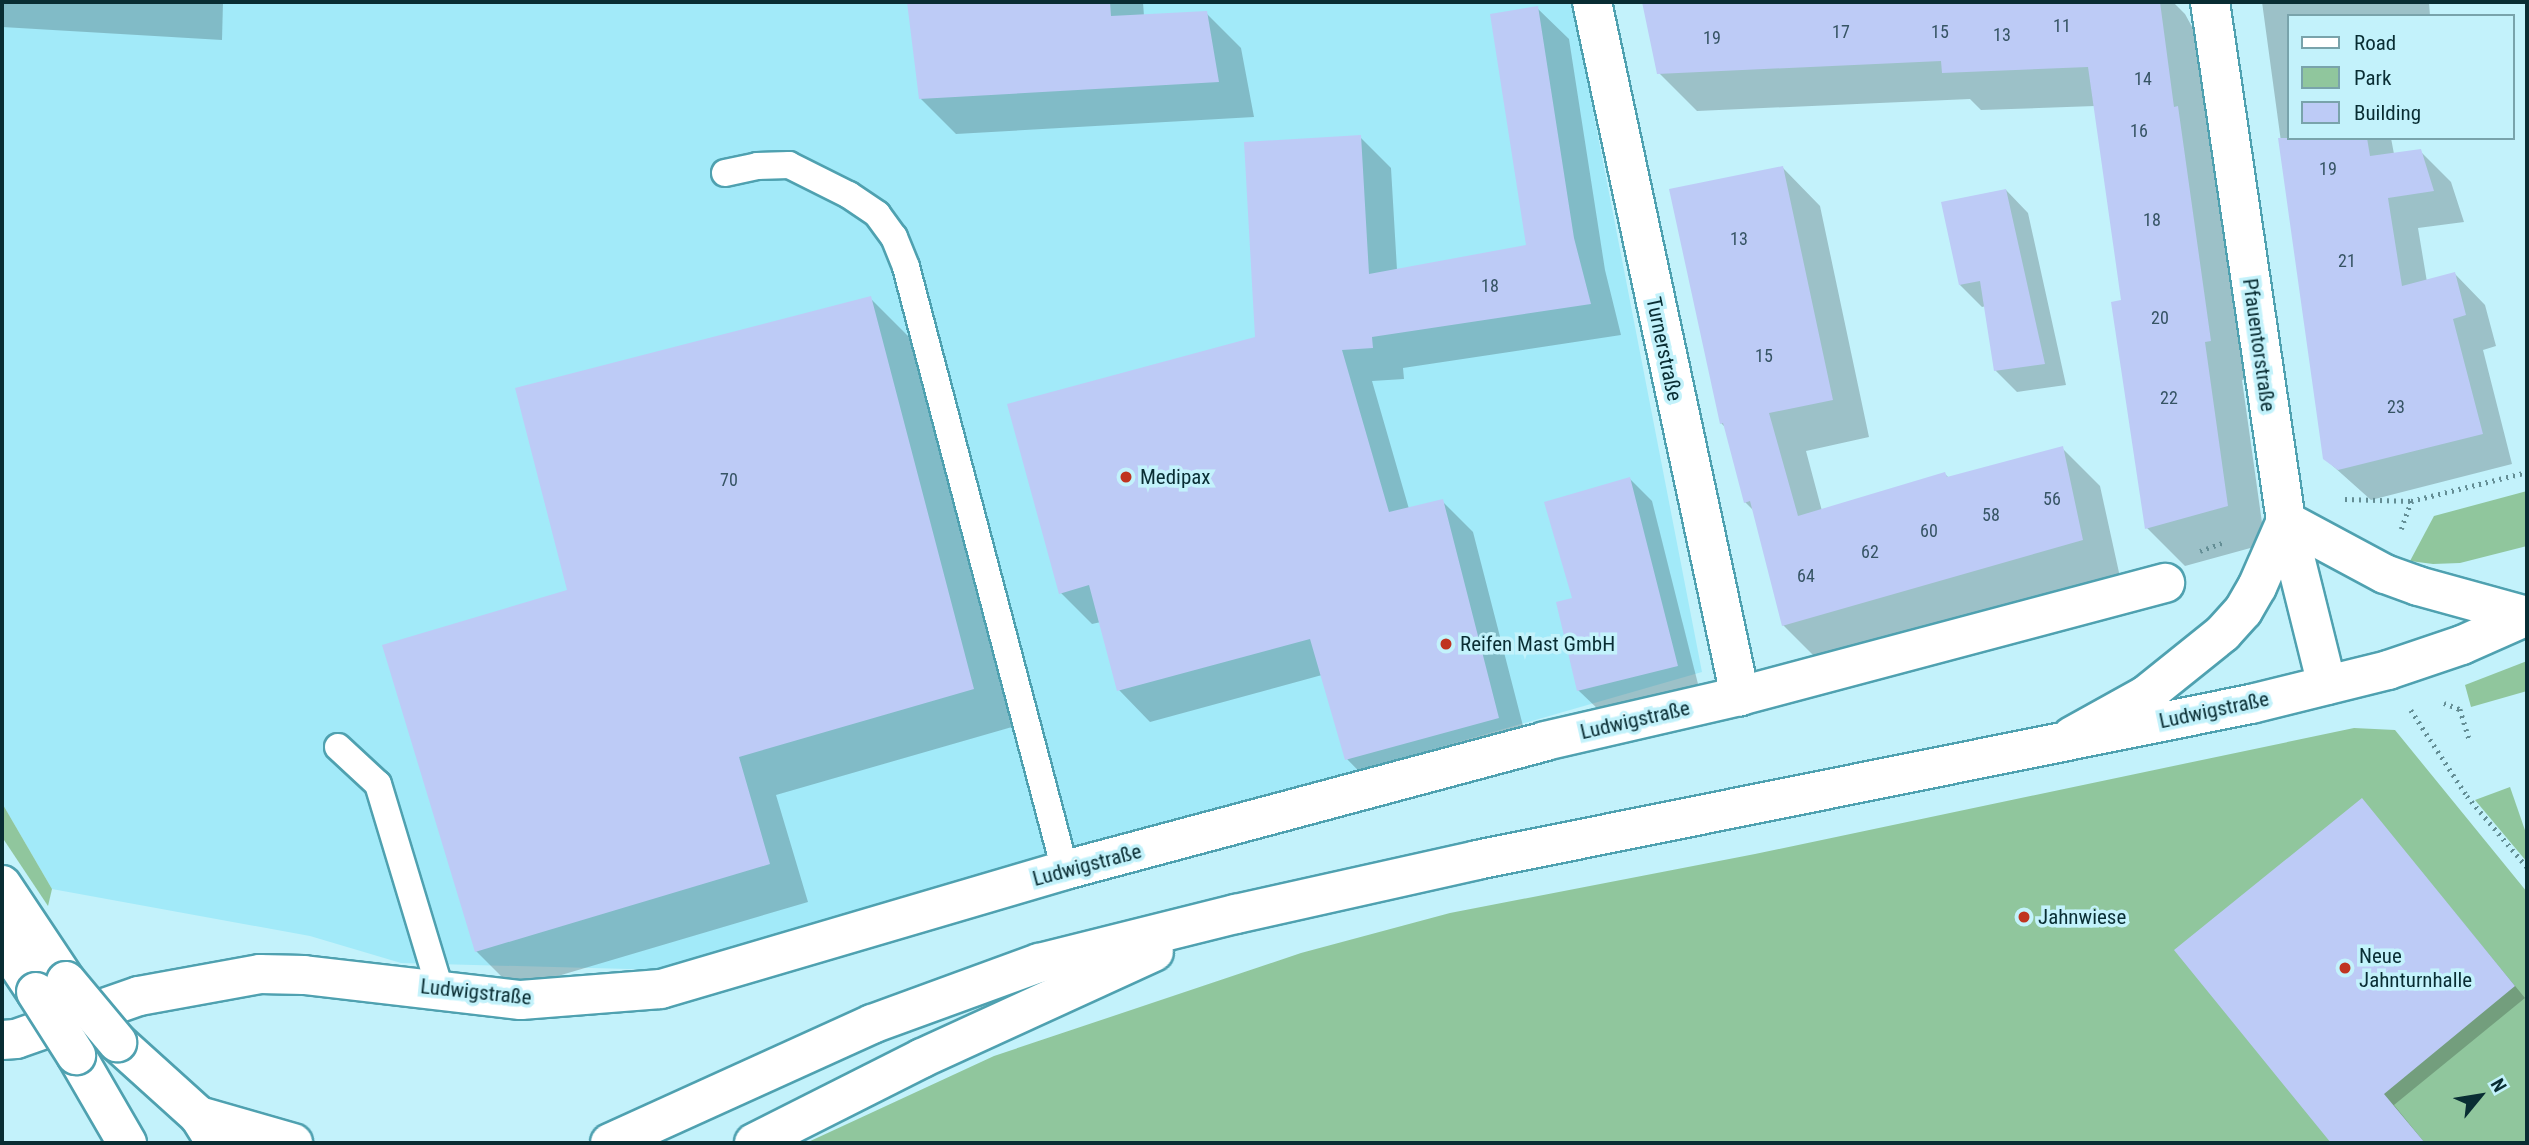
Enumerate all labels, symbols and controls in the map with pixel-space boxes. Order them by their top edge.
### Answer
legend [2288,14,2515,140]
house number: 11 [2053,15,2071,37]
house number: 17 [1832,21,1850,43]
house number: 15 [1931,21,1949,43]
house number: 13 [1993,24,2011,46]
house number: 19 [1703,27,1721,49]
text: Road [2354,31,2396,55]
text: Park [2354,66,2391,90]
house number: 14 [2134,68,2152,90]
text: Building [2354,101,2421,125]
house number: 16 [2130,120,2148,142]
house number: 19 [2319,158,2337,180]
house number: 18 [2143,209,2161,231]
house number: 13 [1730,228,1748,250]
house number: 21 [2338,250,2356,272]
house number: 18 [1481,275,1499,297]
street label: Pfauentorstraße [2237,277,2281,413]
street label: Turnerstraße [1641,295,1687,403]
house number: 20 [2151,307,2169,329]
house number: 15 [1755,345,1773,367]
house number: 22 [2160,387,2178,409]
house number: 23 [2387,396,2405,418]
place label: Medipax [1140,464,1211,490]
house number: 70 [720,469,738,491]
marker: Medipax [1118,469,1134,485]
house number: 56 [2043,488,2061,510]
house number: 58 [1982,504,2000,526]
house number: 60 [1920,520,1938,542]
house number: 62 [1861,541,1879,563]
house number: 64 [1797,565,1815,587]
place label: Reifen Mast GmbH [1460,631,1615,657]
marker: Reifen Mast GmbH [1438,636,1454,652]
street label: Ludwigstraße [2157,686,2271,734]
street label: Ludwigstraße [1578,695,1692,745]
street label: Ludwigstraße [1030,838,1144,892]
place label: Jahnwiese [2038,904,2126,930]
marker: Jahnwiese [2016,909,2032,925]
place label: Neue Jahnturnhalle [2359,943,2472,993]
marker: Neue Jahnturnhalle [2337,960,2353,976]
street label: Ludwigstraße [419,974,533,1010]
north arrow [2445,1061,2515,1131]
text: N [2486,1074,2511,1096]

